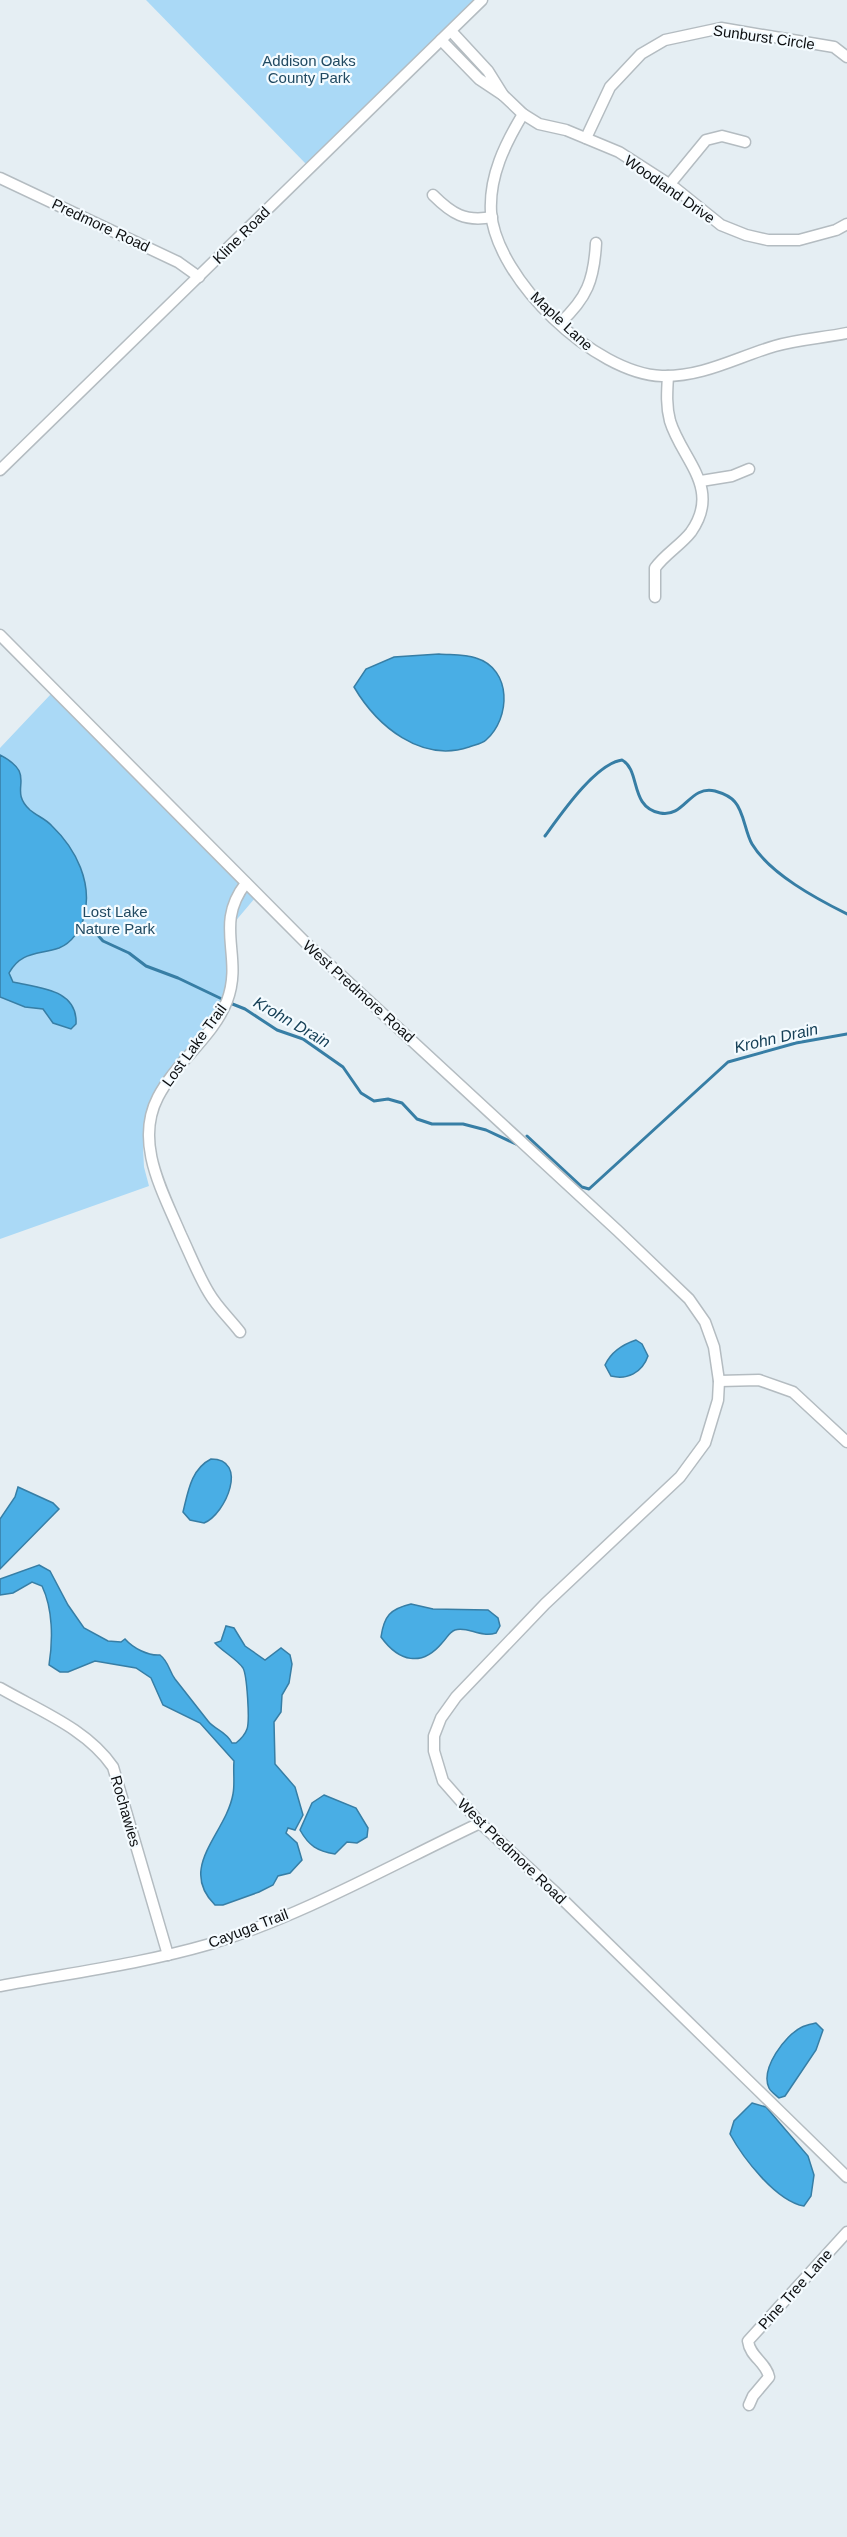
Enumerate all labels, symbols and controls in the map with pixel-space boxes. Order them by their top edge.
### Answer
street label: Sunburst Circle [712,21,816,53]
park label: Addison Oaks County Park [262,52,356,86]
street label: Woodland Drive [622,152,718,226]
street label: Predmore Road [49,195,153,255]
street label: Kline Road [209,203,273,267]
street label: Maple Lane [528,288,596,354]
park label: Lost Lake Nature Park [75,903,156,937]
street label: West Predmore Road [300,937,418,1045]
water label: Krohn Drain [251,993,333,1051]
street label: Lost Lake Trail [158,1001,230,1089]
water label: Krohn Drain [732,1020,820,1056]
street label: Rochawies [108,1773,144,1849]
street label: West Predmore Road [454,1795,570,1907]
street label: Cayuga Trail [206,1905,290,1951]
street label: Pine Tree Lane [755,2246,835,2332]

